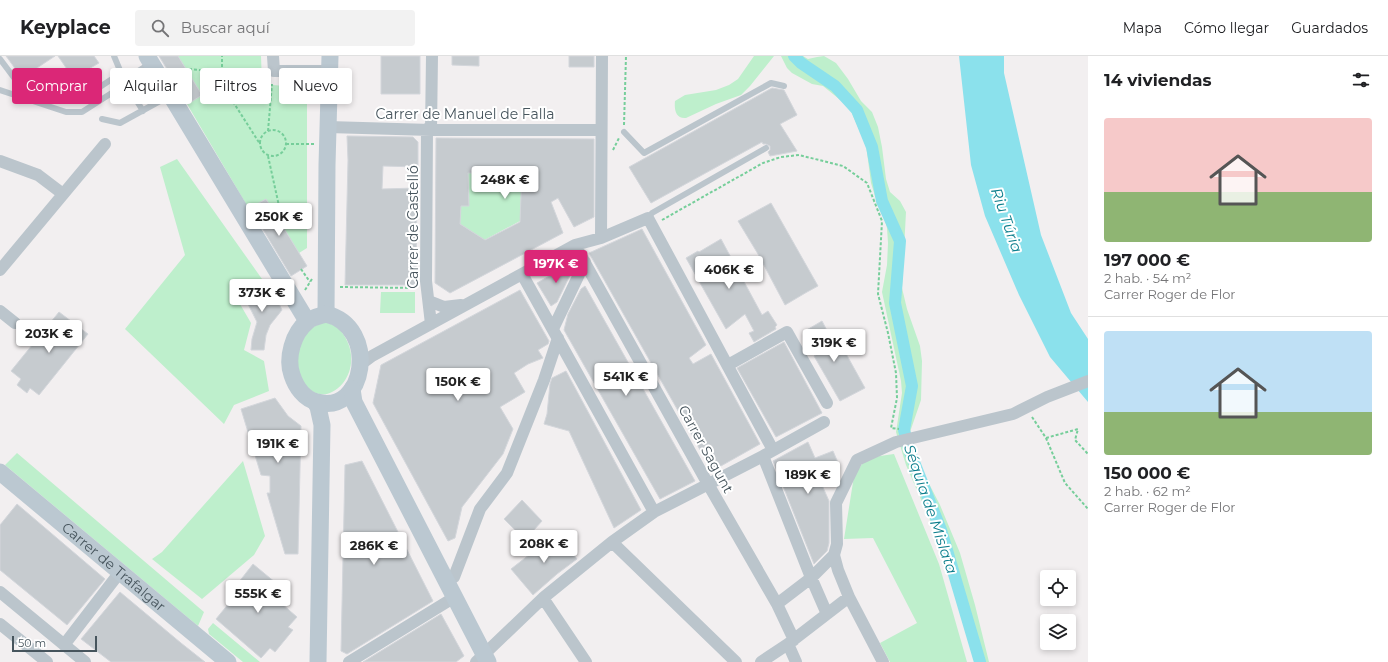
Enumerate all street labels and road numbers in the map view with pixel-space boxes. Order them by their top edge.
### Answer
street label: Carrer de Manuel de Falla [375,105,555,123]
street label: Carrer de Castelló [404,165,422,289]
street label: Carrer Sagunt [674,402,738,496]
street label: Carrer de Trafalgar [58,518,170,615]

